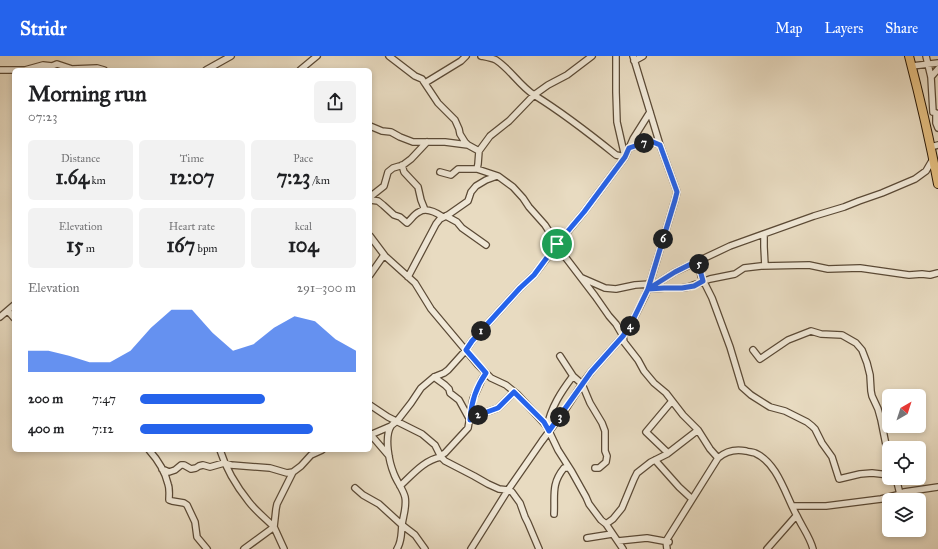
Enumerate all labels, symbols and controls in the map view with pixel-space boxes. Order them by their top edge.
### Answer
text: Stridr [20,17,67,40]
text: Map [775,20,803,37]
text: Layers [825,20,863,37]
text: Share [885,20,918,37]
text: Morning run [28,80,147,107]
button: share [314,81,356,123]
text: 07:23 [28,109,57,125]
pin: 7 [634,133,654,153]
text: 7 [641,136,647,149]
text: Distance [61,152,100,165]
text: Time [180,152,204,165]
text: Pace [293,152,313,165]
text: 1.64 [56,165,89,189]
text: 12:07 [169,165,215,189]
text: 7:23 [277,165,310,189]
text: km [89,174,106,187]
text: /km [310,174,330,187]
text: Elevation [59,220,103,233]
text: Heart rate [169,220,215,233]
text: kcal [295,220,312,233]
pin [540,227,574,261]
pin: 6 [653,229,673,249]
text: 6 [660,232,666,245]
text: 15 [66,233,83,257]
text: 167 [166,233,195,257]
text: 104 [288,233,319,257]
icon: arrive [546,233,568,255]
text: m [83,242,95,255]
text: bpm [195,242,218,255]
pin: 5 [689,254,709,274]
text: 5 [696,257,702,270]
text: Elevation [28,280,80,296]
text: 291–300 m [297,280,356,296]
pin: 4 [620,316,640,336]
text: 4 [627,319,633,332]
pin: 1 [471,321,491,341]
text: 1 [479,324,483,337]
north arrow [882,389,926,433]
map controls [882,389,926,537]
text: 200 m [28,391,63,407]
text: 7:47 [92,391,116,407]
pin: 2 [468,405,488,425]
pin: 3 [550,407,570,427]
text: 2 [475,408,481,421]
text: 3 [558,410,562,423]
text: 400 m [28,421,64,437]
text: 7:12 [92,421,114,437]
button: locate [882,441,926,485]
button: layers [882,493,926,537]

